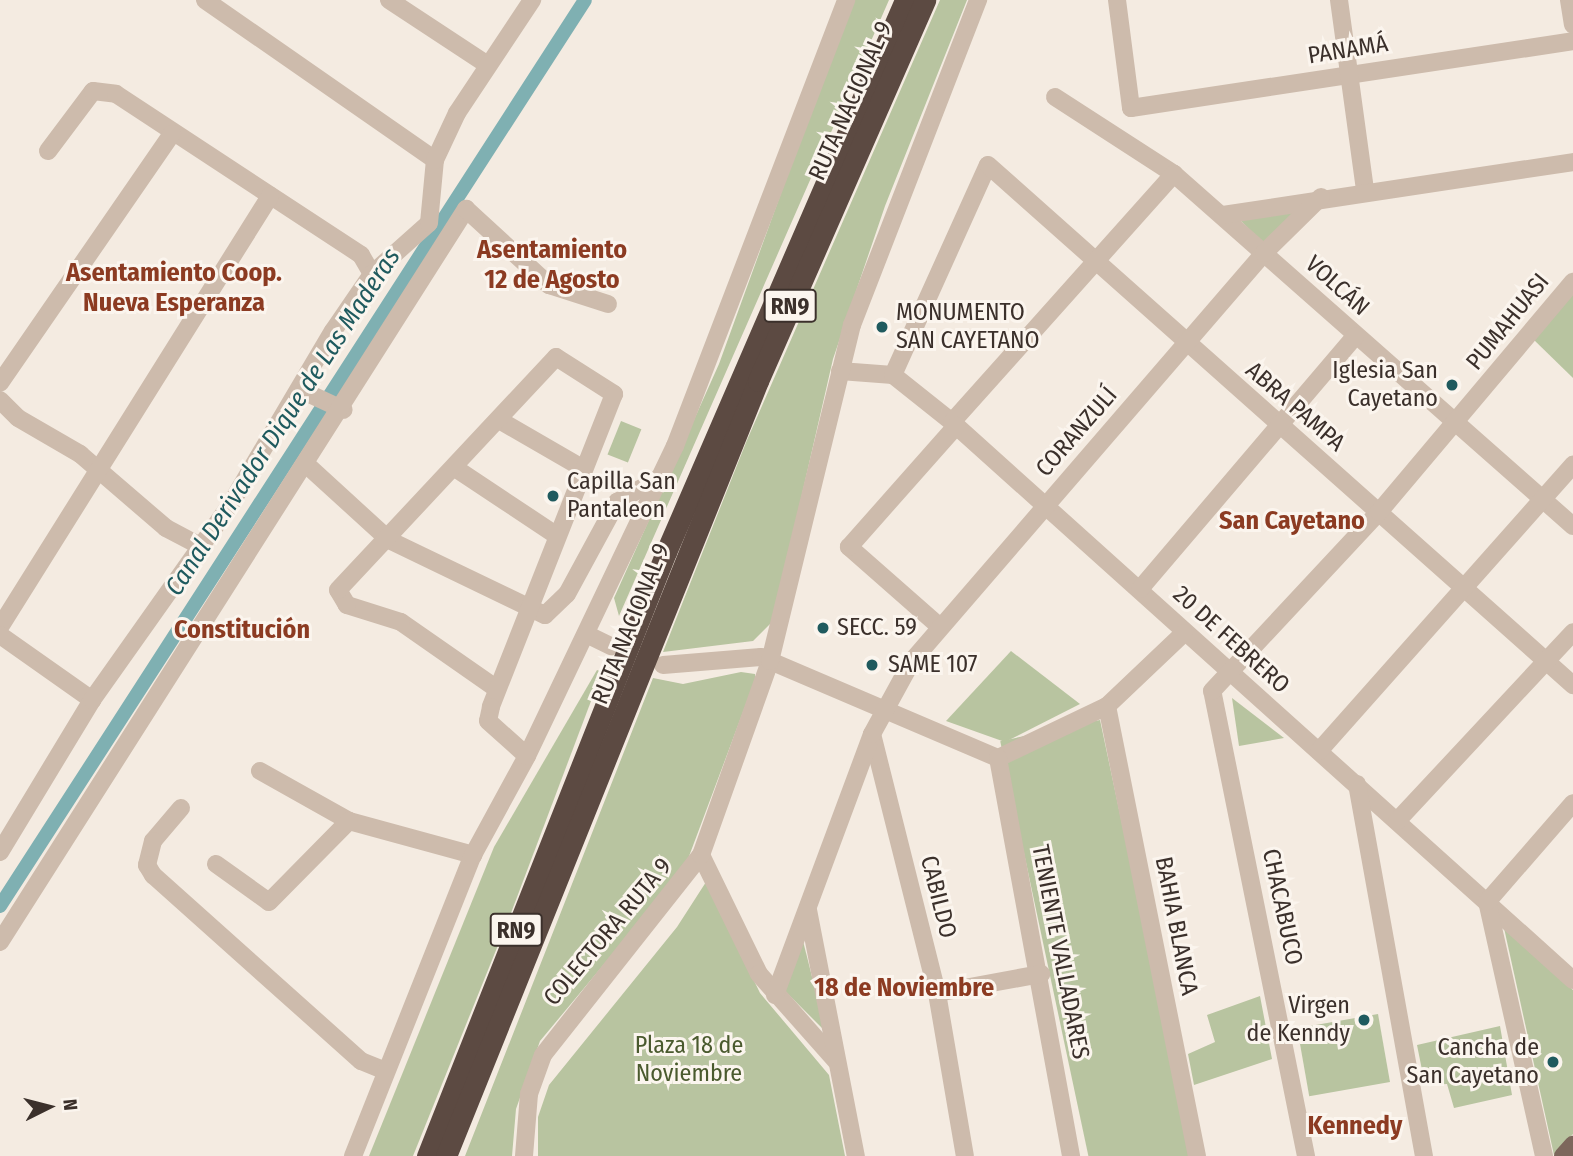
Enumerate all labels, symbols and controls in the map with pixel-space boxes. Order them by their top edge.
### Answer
street label: RUTA NACIONAL 9 [803,17,899,185]
street label: PANAMÁ [1306,29,1390,71]
district label: Asentamiento 12 de Agosto [477,234,627,296]
water label: Canal Derivador Dique de Las Maderas [159,242,407,602]
street label: VOLCÁN [1299,250,1375,322]
district label: Asentamiento Coop. Nueva Esperanza [66,257,282,318]
street label: PUMAHUASI [1460,268,1556,376]
road number: RN9 [762,286,818,326]
place label: MONUMENTO SAN CAYETANO [896,299,1040,355]
marker: MONUMENTO SAN CAYETANO [874,319,890,335]
street label: ABRA PAMPA [1240,356,1350,458]
place label: Iglesia San Cayetano [1332,357,1438,413]
marker: Iglesia San Cayetano [1444,377,1460,393]
street label: CORANZULÍ [1030,381,1124,483]
place label: Capilla San Pantaleon [567,468,676,524]
marker: Capilla San Pantaleon [545,488,561,504]
district label: San Cayetano [1219,505,1365,537]
street label: RUTA NACIONAL 9 [586,539,676,709]
street label: 20 DE FEBRERO [1167,580,1295,700]
district label: Constitución [174,614,310,646]
place label: SECC. 59 [837,614,917,642]
marker: SECC. 59 [815,620,831,636]
place label: SAME 107 [888,651,978,679]
marker: SAME 107 [862,655,882,675]
street label: TENIENTE VALLADARES [1025,842,1095,1062]
street label: CHACABUCO [1256,846,1308,968]
street label: COLECTORA RUTA 9 [538,852,678,1012]
street label: CABILDO [914,853,962,941]
street label: BAHIA BLANCA [1148,854,1204,998]
road number: RN9 [488,911,544,950]
district label: 18 de Noviembre [814,972,994,1004]
place label: Virgen de Kenndy [1247,992,1350,1048]
marker: Virgen de Kenndy [1356,1012,1372,1028]
park label: Plaza 18 de Noviembre [635,1032,743,1088]
place label: Cancha de San Cayetano [1407,1034,1539,1090]
marker: Cancha de San Cayetano [1545,1054,1561,1070]
north arrow [14,1072,84,1142]
text: N [58,1098,82,1112]
district label: Kennedy [1308,1110,1402,1142]

